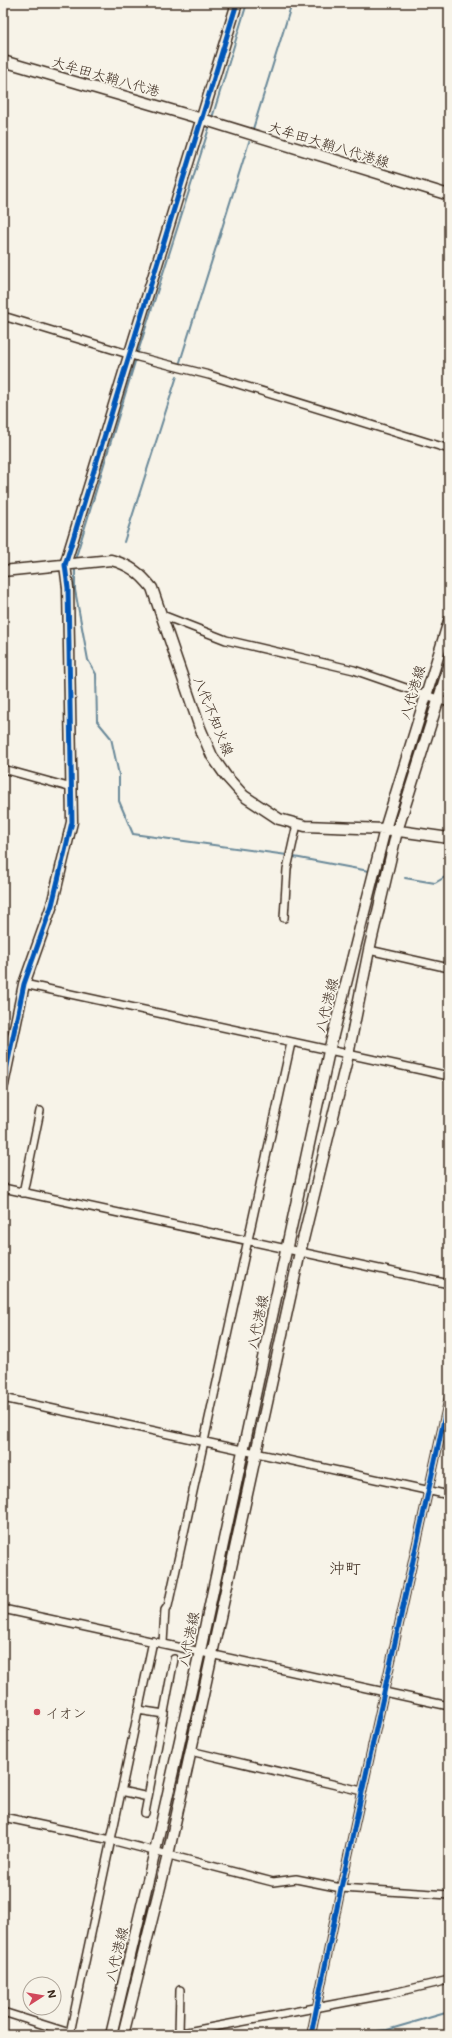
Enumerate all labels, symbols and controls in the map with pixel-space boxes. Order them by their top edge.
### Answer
street label: 大牟田大鞘八代港 [50,51,162,101]
street label: 大牟田大鞘八代港線 [266,116,392,172]
street label: 八代港線 [395,662,429,722]
street label: 八代不知火線 [189,673,239,759]
street label: 八代港線 [310,976,342,1034]
street label: 八代港線 [242,1293,272,1351]
district label: 沖町 [329,1557,361,1578]
street label: 八代港線 [173,1610,203,1668]
place label: イオン [45,1703,86,1722]
marker: イオン [32,1707,42,1717]
street label: 八代港線 [100,1925,132,1983]
north arrow [22,1976,62,2016]
text: N [44,1988,60,1999]

